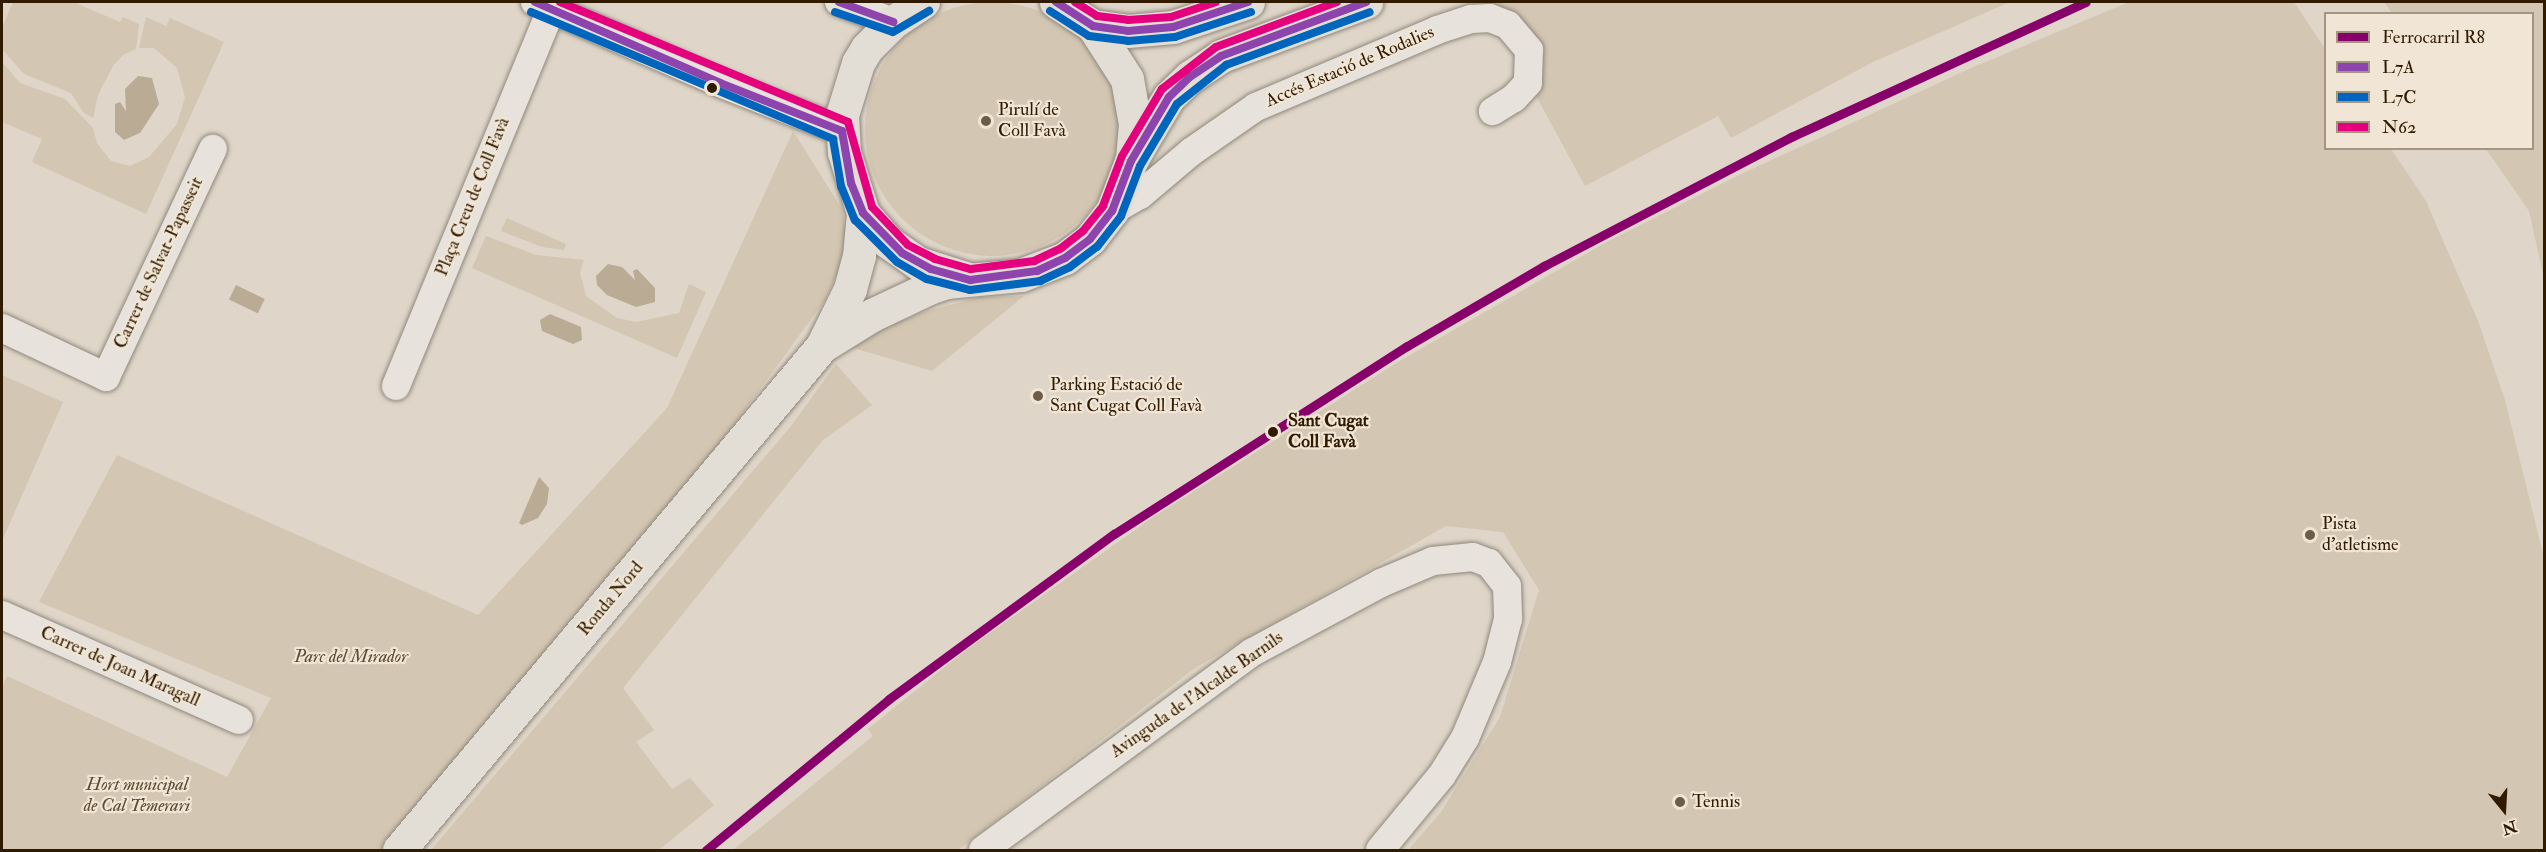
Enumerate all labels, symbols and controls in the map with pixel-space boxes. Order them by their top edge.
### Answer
legend [2324,12,2534,150]
street label: Accés Estació de Rodalies [1262,22,1438,112]
text: Ferrocarril R8 [2382,26,2485,49]
text: L7A [2382,56,2415,79]
unlabelled marker [706,82,718,94]
text: L7C [2382,86,2417,109]
place label: Pirulí de Coll Favà [998,100,1066,142]
street label: Plaça Creu de Coll Favà [431,114,515,280]
marker: Pirulí de Coll Favà [979,114,993,128]
text: N62 [2382,116,2416,139]
street label: Carrer de Salvat-Papasseit [110,174,208,352]
place label: Parking Estació de Sant Cugat Coll Favà [1050,375,1202,418]
marker: Parking Estació de Sant Cugat Coll Favà [1031,389,1045,403]
place label: Sant Cugat Coll Favà [1288,411,1369,454]
marker: Sant Cugat Coll Favà [1263,422,1283,442]
place label: Pista d'atletisme [2322,514,2399,556]
marker: Pista d'atletisme [2303,528,2317,542]
street label: Ronda Nord [574,557,648,641]
street label: Carrer de Joan Maragall [37,622,203,712]
street label: Avinguda de l'Alcalde Barnils [1106,627,1288,763]
park label: Parc del Mirador [294,646,408,668]
park label: Hort municipal de Cal Temerari [84,775,190,818]
north arrow [2474,780,2534,840]
place label: Tennis [1692,791,1740,813]
marker: Tennis [1673,795,1687,809]
text: N [2500,815,2519,839]

